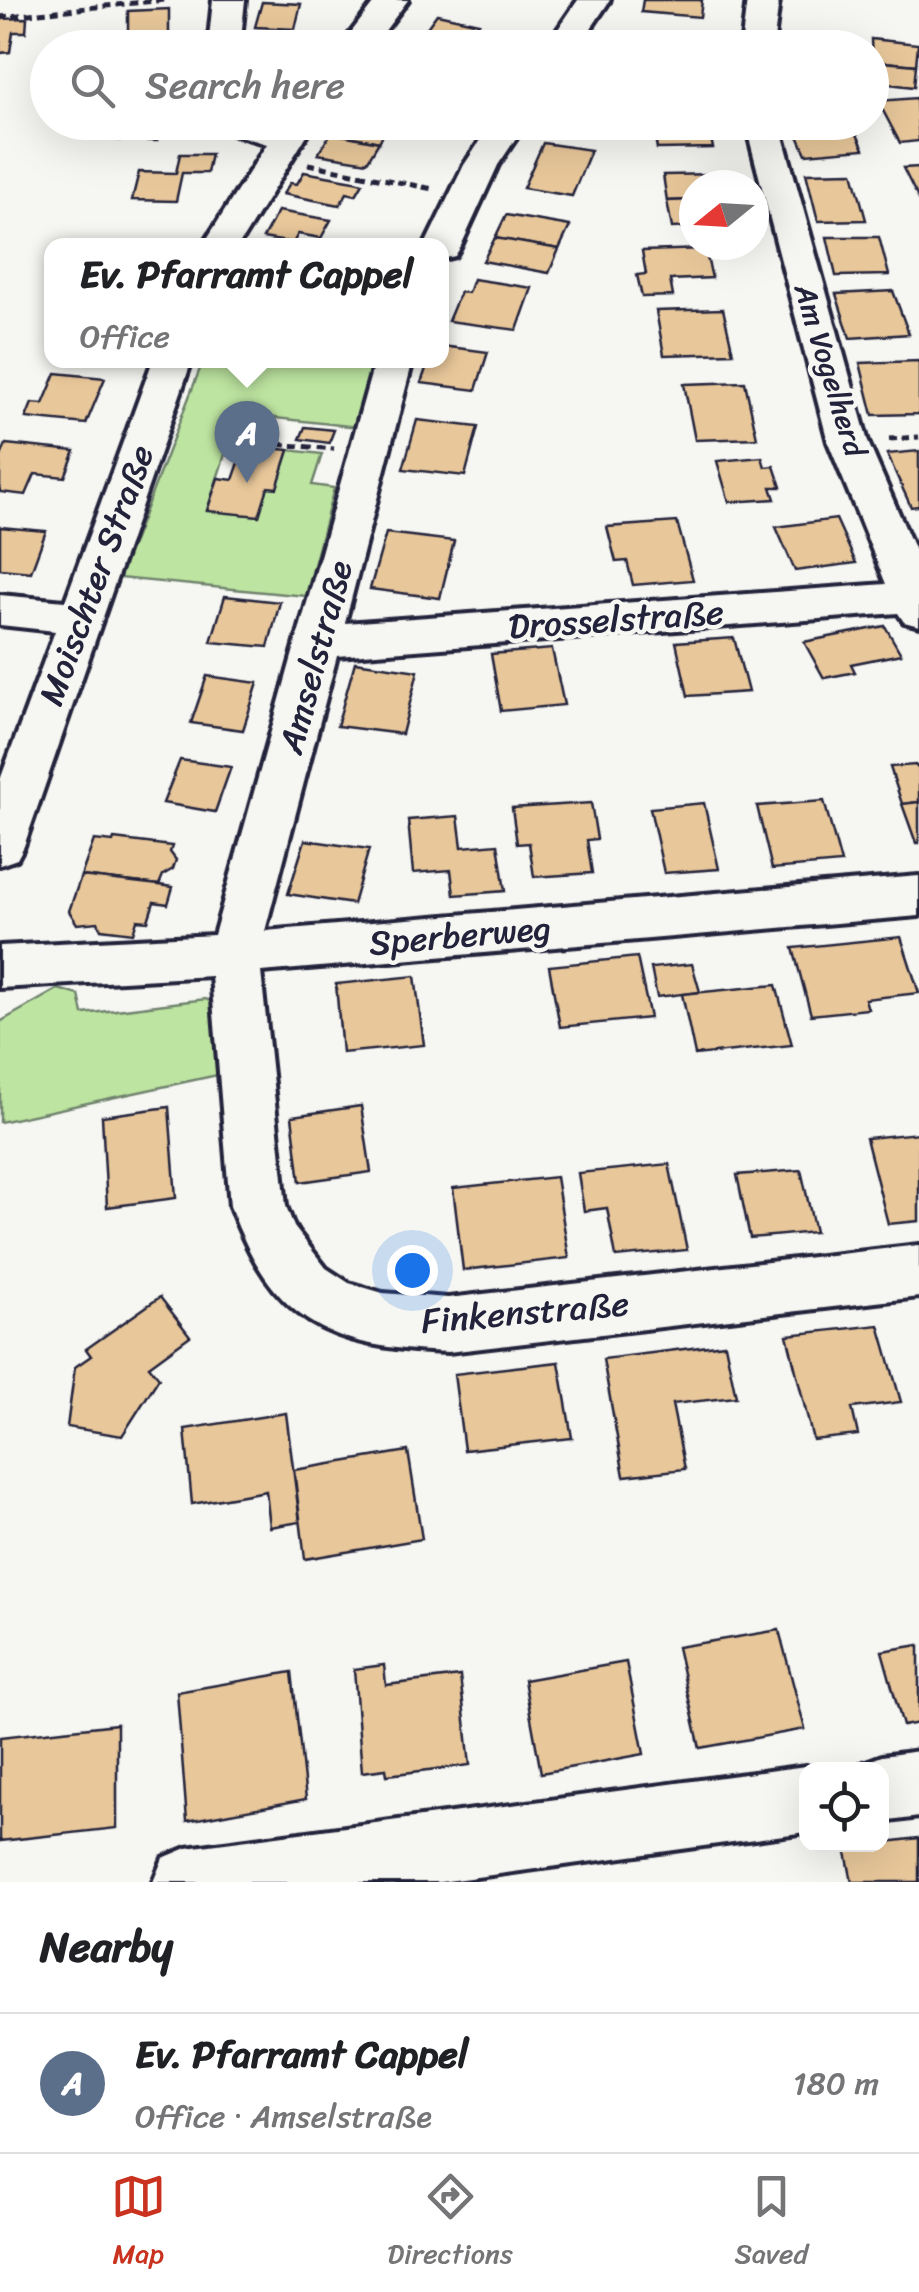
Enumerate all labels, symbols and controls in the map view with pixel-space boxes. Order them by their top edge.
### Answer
search box [30,30,889,140]
text: Search here [145,52,345,119]
icon: search [65,58,120,113]
north arrow [679,170,769,260]
popup [44,238,449,368]
text: Ev. Pfarramt Cappel [80,241,413,308]
street label: Am Vogelherd [778,276,883,465]
text: Office [80,308,170,365]
pin: A [214,400,280,483]
street label: Moischter Straße [20,436,172,714]
street label: Amselstraße [259,553,371,762]
street label: Drosselstraße [506,581,726,657]
street label: Sperberweg [366,896,554,974]
your location [387,1245,438,1296]
street label: Finkenstraße [418,1272,632,1352]
map controls [799,1762,889,1852]
button: locate [799,1762,889,1852]
text: Nearby [40,1910,173,1984]
text: Ev. Pfarramt Cappel [135,2021,469,2088]
text: A [62,2055,83,2112]
text: 180 m [793,2055,879,2112]
text: Office · Amselstraße [135,2088,432,2145]
tab: Map [111,2169,166,2278]
tab: Directions [387,2169,513,2278]
tab: Saved [734,2169,808,2278]

